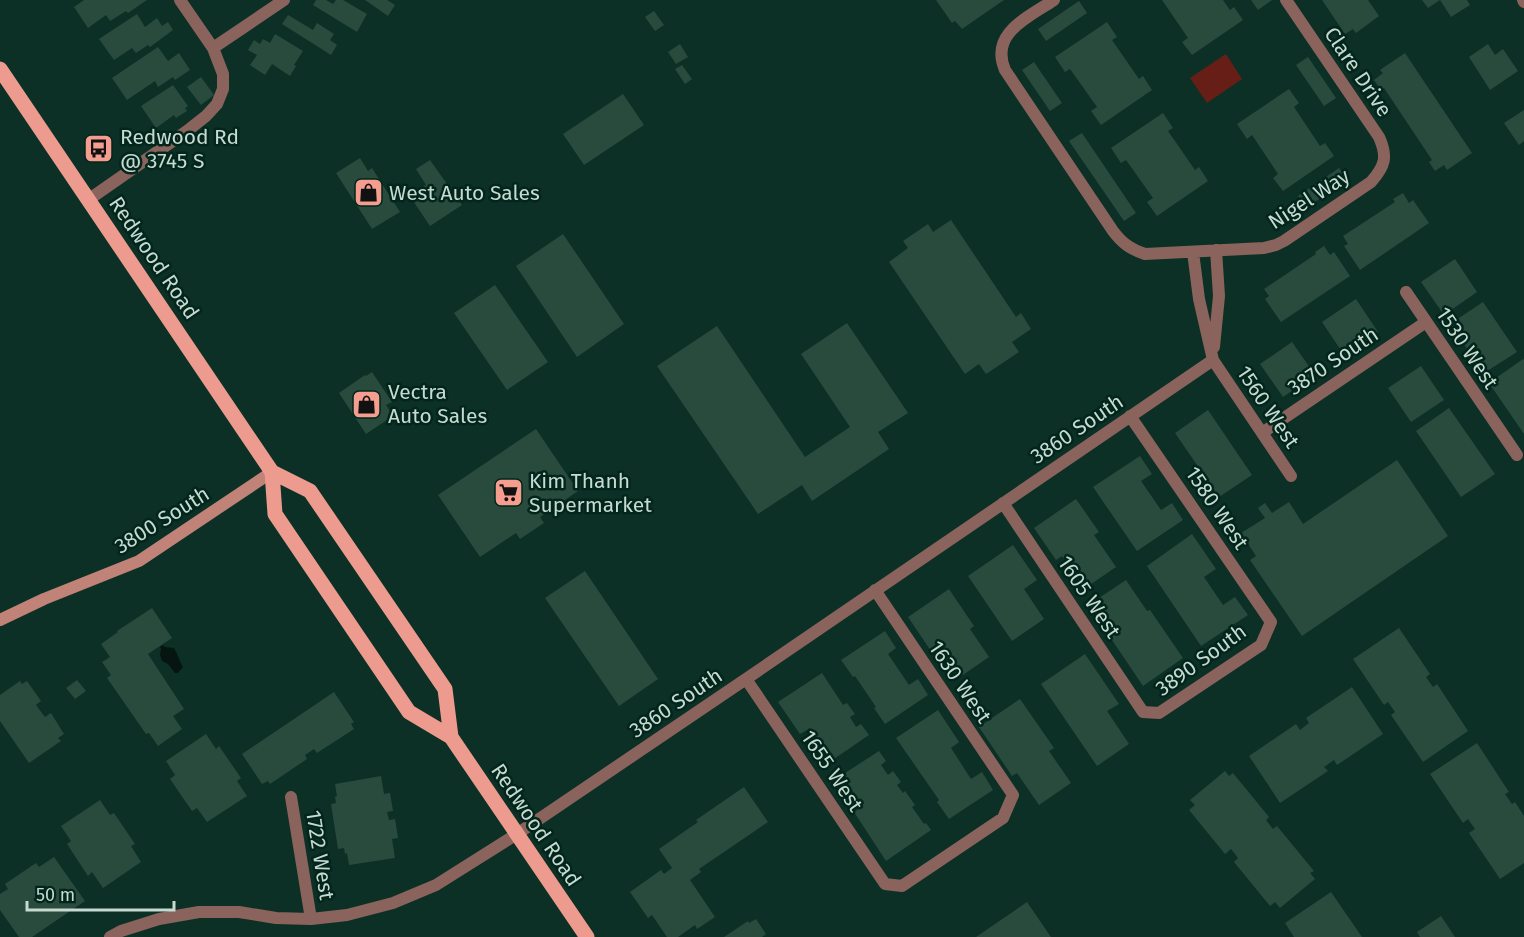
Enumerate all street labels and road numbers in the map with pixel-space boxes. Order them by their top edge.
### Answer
street label: Clare Drive [1318,22,1398,122]
street label: Nigel Way [1263,163,1355,235]
street label: Redwood Road [103,192,205,324]
street label: 1530 West [1430,302,1504,394]
street label: 3870 South [1283,321,1383,401]
street label: 1560 West [1231,361,1305,454]
street label: 3860 South [1026,388,1128,470]
street label: 1580 West [1180,462,1254,555]
street label: 3800 South [110,481,214,559]
street label: 1605 West [1052,551,1126,644]
street label: 3890 South [1151,618,1251,702]
street label: 1630 West [923,636,997,728]
street label: 3860 South [625,662,727,744]
street label: 1655 West [795,725,869,817]
street label: Redwood Road [485,759,587,891]
street label: 1722 West [300,808,340,902]

